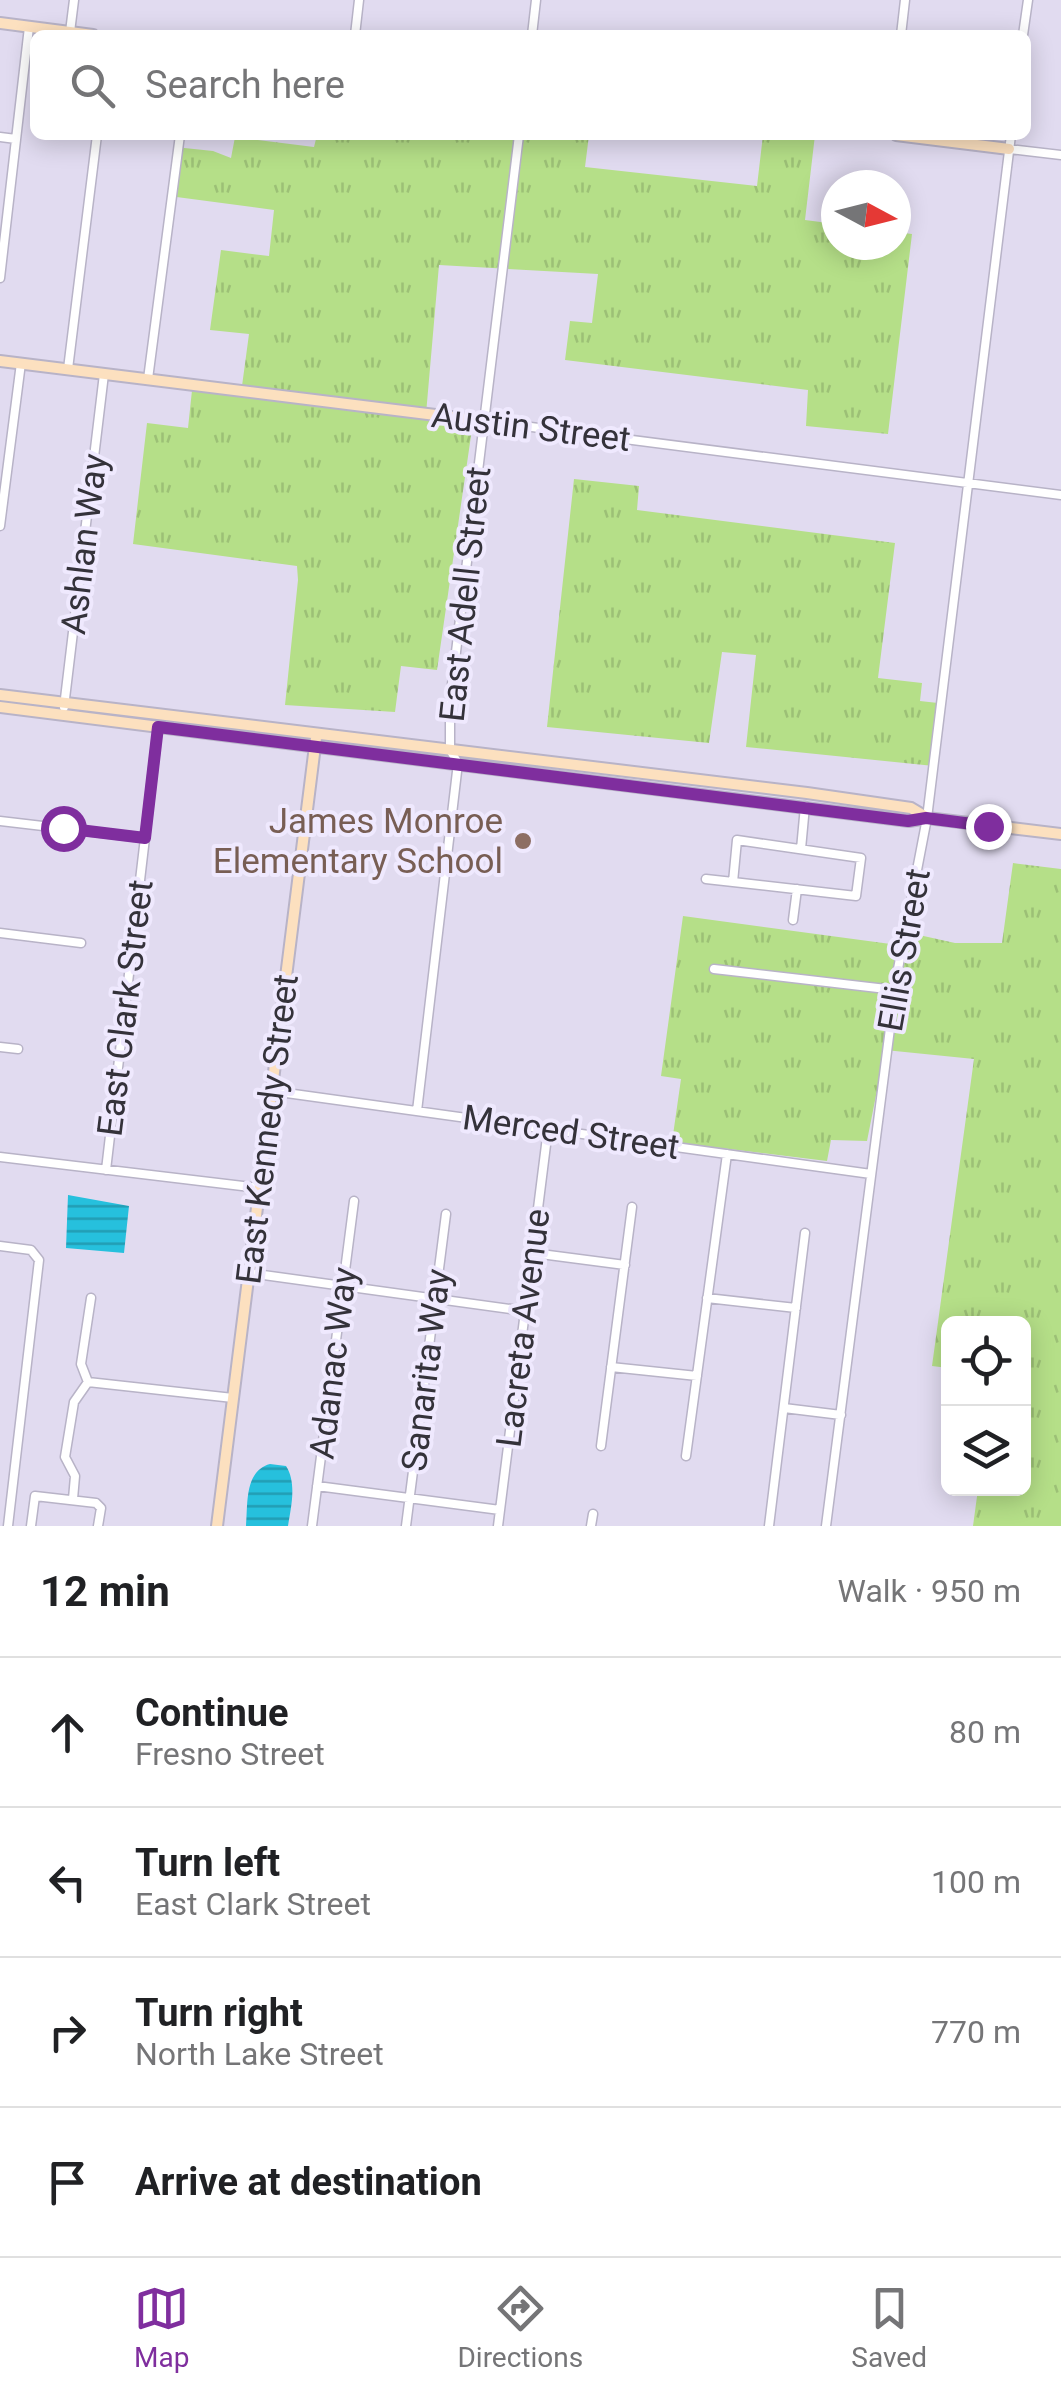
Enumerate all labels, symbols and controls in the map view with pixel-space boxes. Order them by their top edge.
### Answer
search box [30,30,1031,140]
icon: search [65,58,120,113]
text: Search here [145,63,345,107]
north arrow [821,170,911,260]
street label: Austin Street [429,395,633,460]
street label: Ashlan Way [53,451,116,637]
street label: East Adell Street [432,464,499,724]
place label: James Monroe Elementary School [213,801,503,882]
route end [966,804,1012,850]
route start [41,806,87,852]
marker: James Monroe Elementary School [512,830,534,852]
street label: Ellis Street [870,866,939,1035]
street label: East Clark Street [89,877,162,1139]
street label: East Kennedy Street [228,972,307,1286]
street label: Merced Street [460,1097,682,1168]
street label: Lacreta Avenue [489,1206,558,1450]
street label: Adanac Way [301,1264,366,1461]
street label: Sanarita Way [394,1266,459,1474]
map controls [941,1316,1031,1496]
button: locate [941,1316,1031,1406]
button: layers [941,1406,1031,1496]
text: 12 min [40,1567,170,1616]
text: Walk · 950 m [838,1572,1021,1610]
text: Continue [135,1691,289,1735]
icon: ahead [40,1705,95,1760]
text: 80 m [949,1713,1021,1751]
text: Fresno Street [135,1735,325,1773]
text: Turn left [135,1841,280,1885]
icon: left [40,1855,95,1910]
text: 100 m [931,1863,1021,1901]
text: East Clark Street [135,1885,371,1923]
text: Turn right [135,1991,303,2035]
icon: right [40,2005,95,2060]
text: 770 m [931,2013,1021,2051]
text: North Lake Street [135,2035,384,2073]
icon: arrive [40,2155,95,2210]
text: Arrive at destination [135,2160,482,2204]
tab: Map [134,2281,189,2374]
tab: Directions [457,2281,583,2374]
tab: Saved [851,2281,927,2374]

